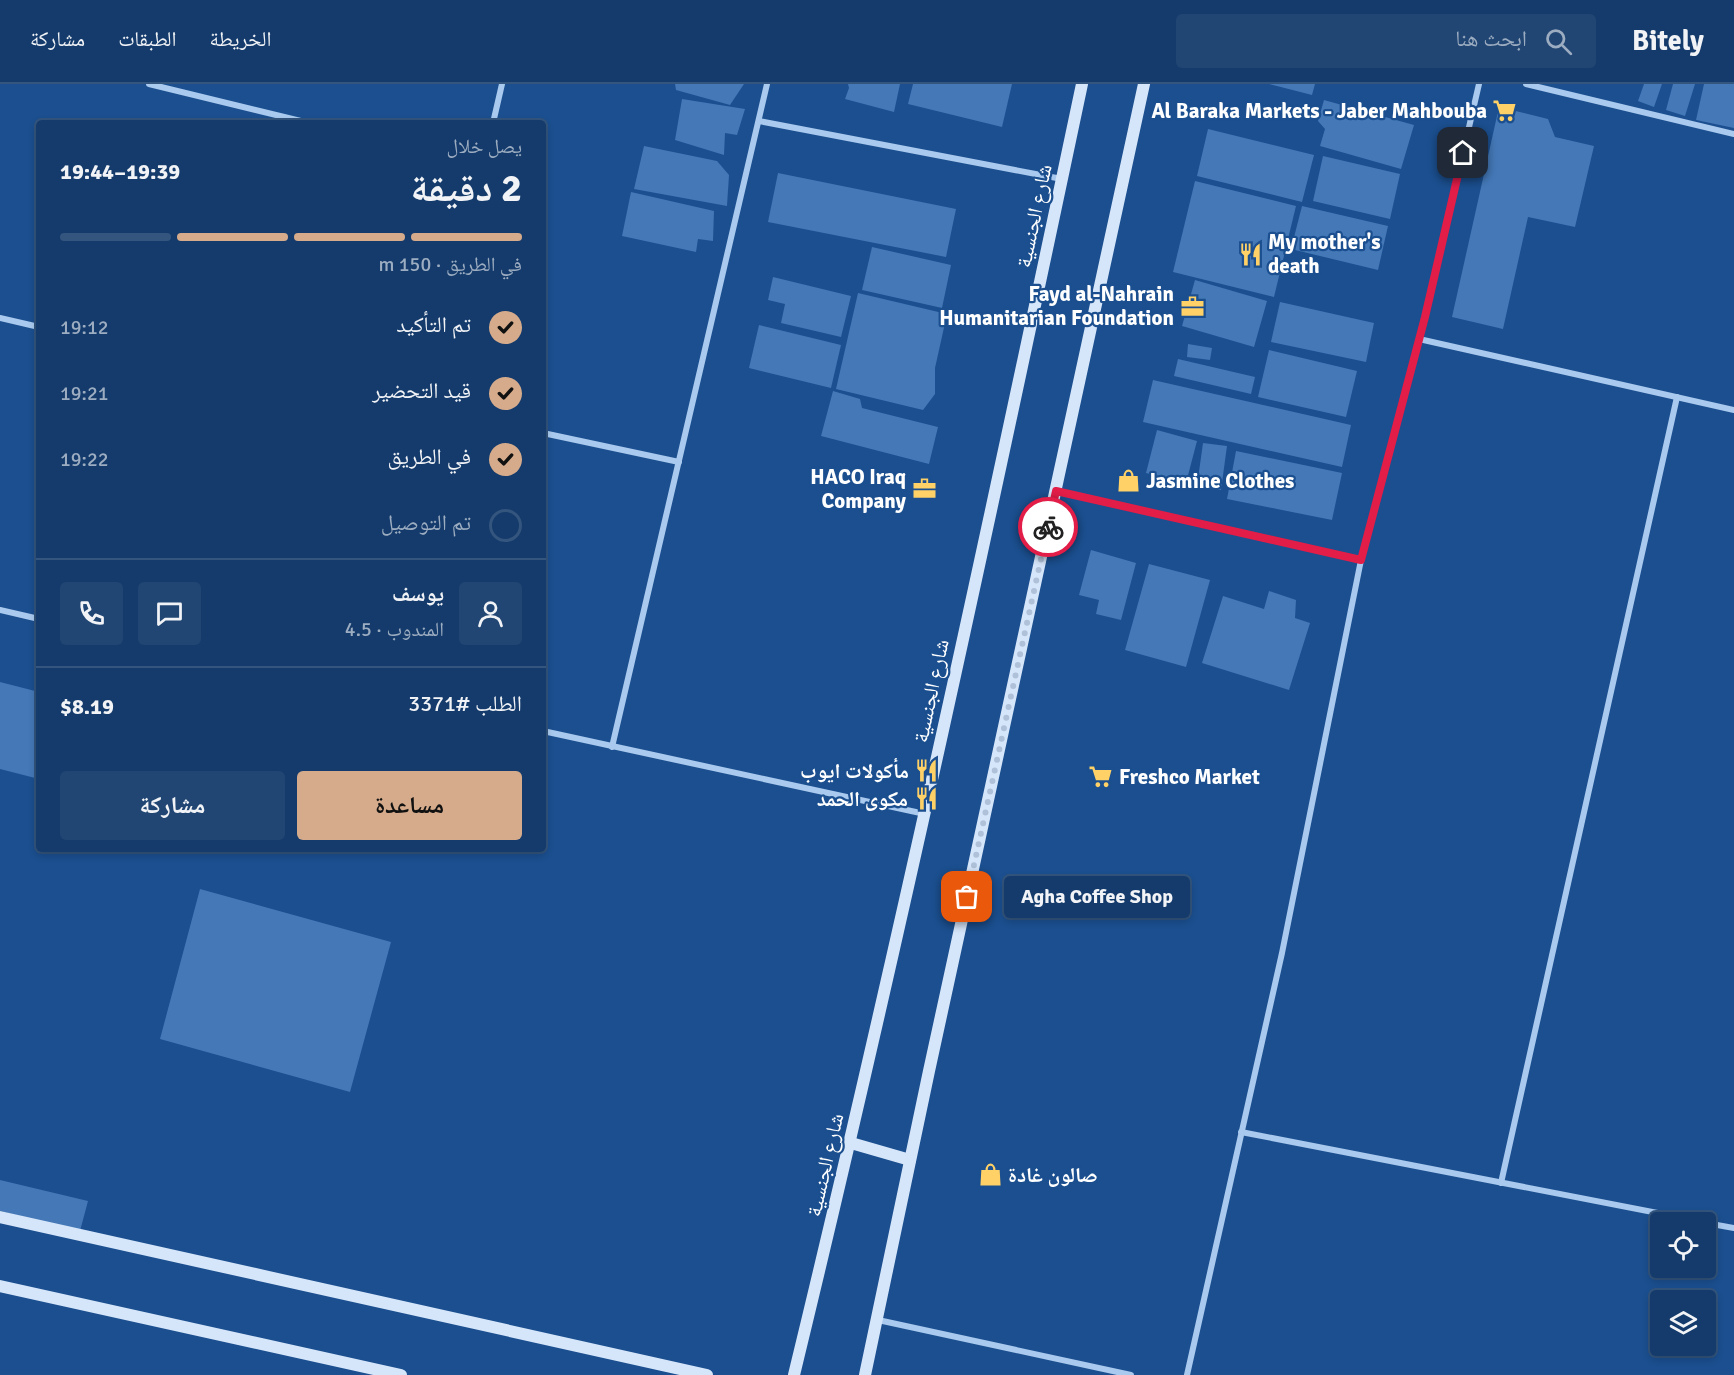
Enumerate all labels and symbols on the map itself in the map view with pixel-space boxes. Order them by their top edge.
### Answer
place label: Al Baraka Markets - Jaber Mahbouba [1151,98,1487,124]
supermarket icon: Al Baraka Markets - Jaber Mahbouba [1492,98,1518,124]
pin [1437,127,1488,178]
street label: شارع الجنسية [1010,162,1058,270]
place label: My mother's death [1268,229,1381,279]
restaurant icon: My mother's death [1237,241,1263,267]
place label: Fayd al-Nahrain Humanitarian Foundation [939,281,1174,331]
office icon: Fayd al-Nahrain Humanitarian Foundation [1179,293,1205,319]
place label: HACO Iraq Company [810,464,907,514]
shop icon: Jasmine Clothes [1115,468,1141,494]
place label: Jasmine Clothes [1146,468,1294,494]
office icon: HACO Iraq Company [911,476,937,502]
courier [1018,497,1078,557]
street label: شارع الجنسية [907,637,955,745]
place label: مأكولات ايوب [800,757,909,784]
restaurant icon: مأكولات ايوب [914,758,940,784]
supermarket icon: Freshco Market [1088,764,1114,790]
place label: Freshco Market [1119,764,1260,790]
place label: مكوى الحمد [817,786,908,812]
restaurant icon: مكوى الحمد [913,786,939,812]
pin [941,871,992,922]
callout: Agha Coffee Shop [1003,876,1189,918]
street label: شارع الجنسية [801,1111,849,1219]
shop icon: صالون غادة [977,1162,1003,1188]
place label: صالون غادة [1008,1162,1098,1188]

